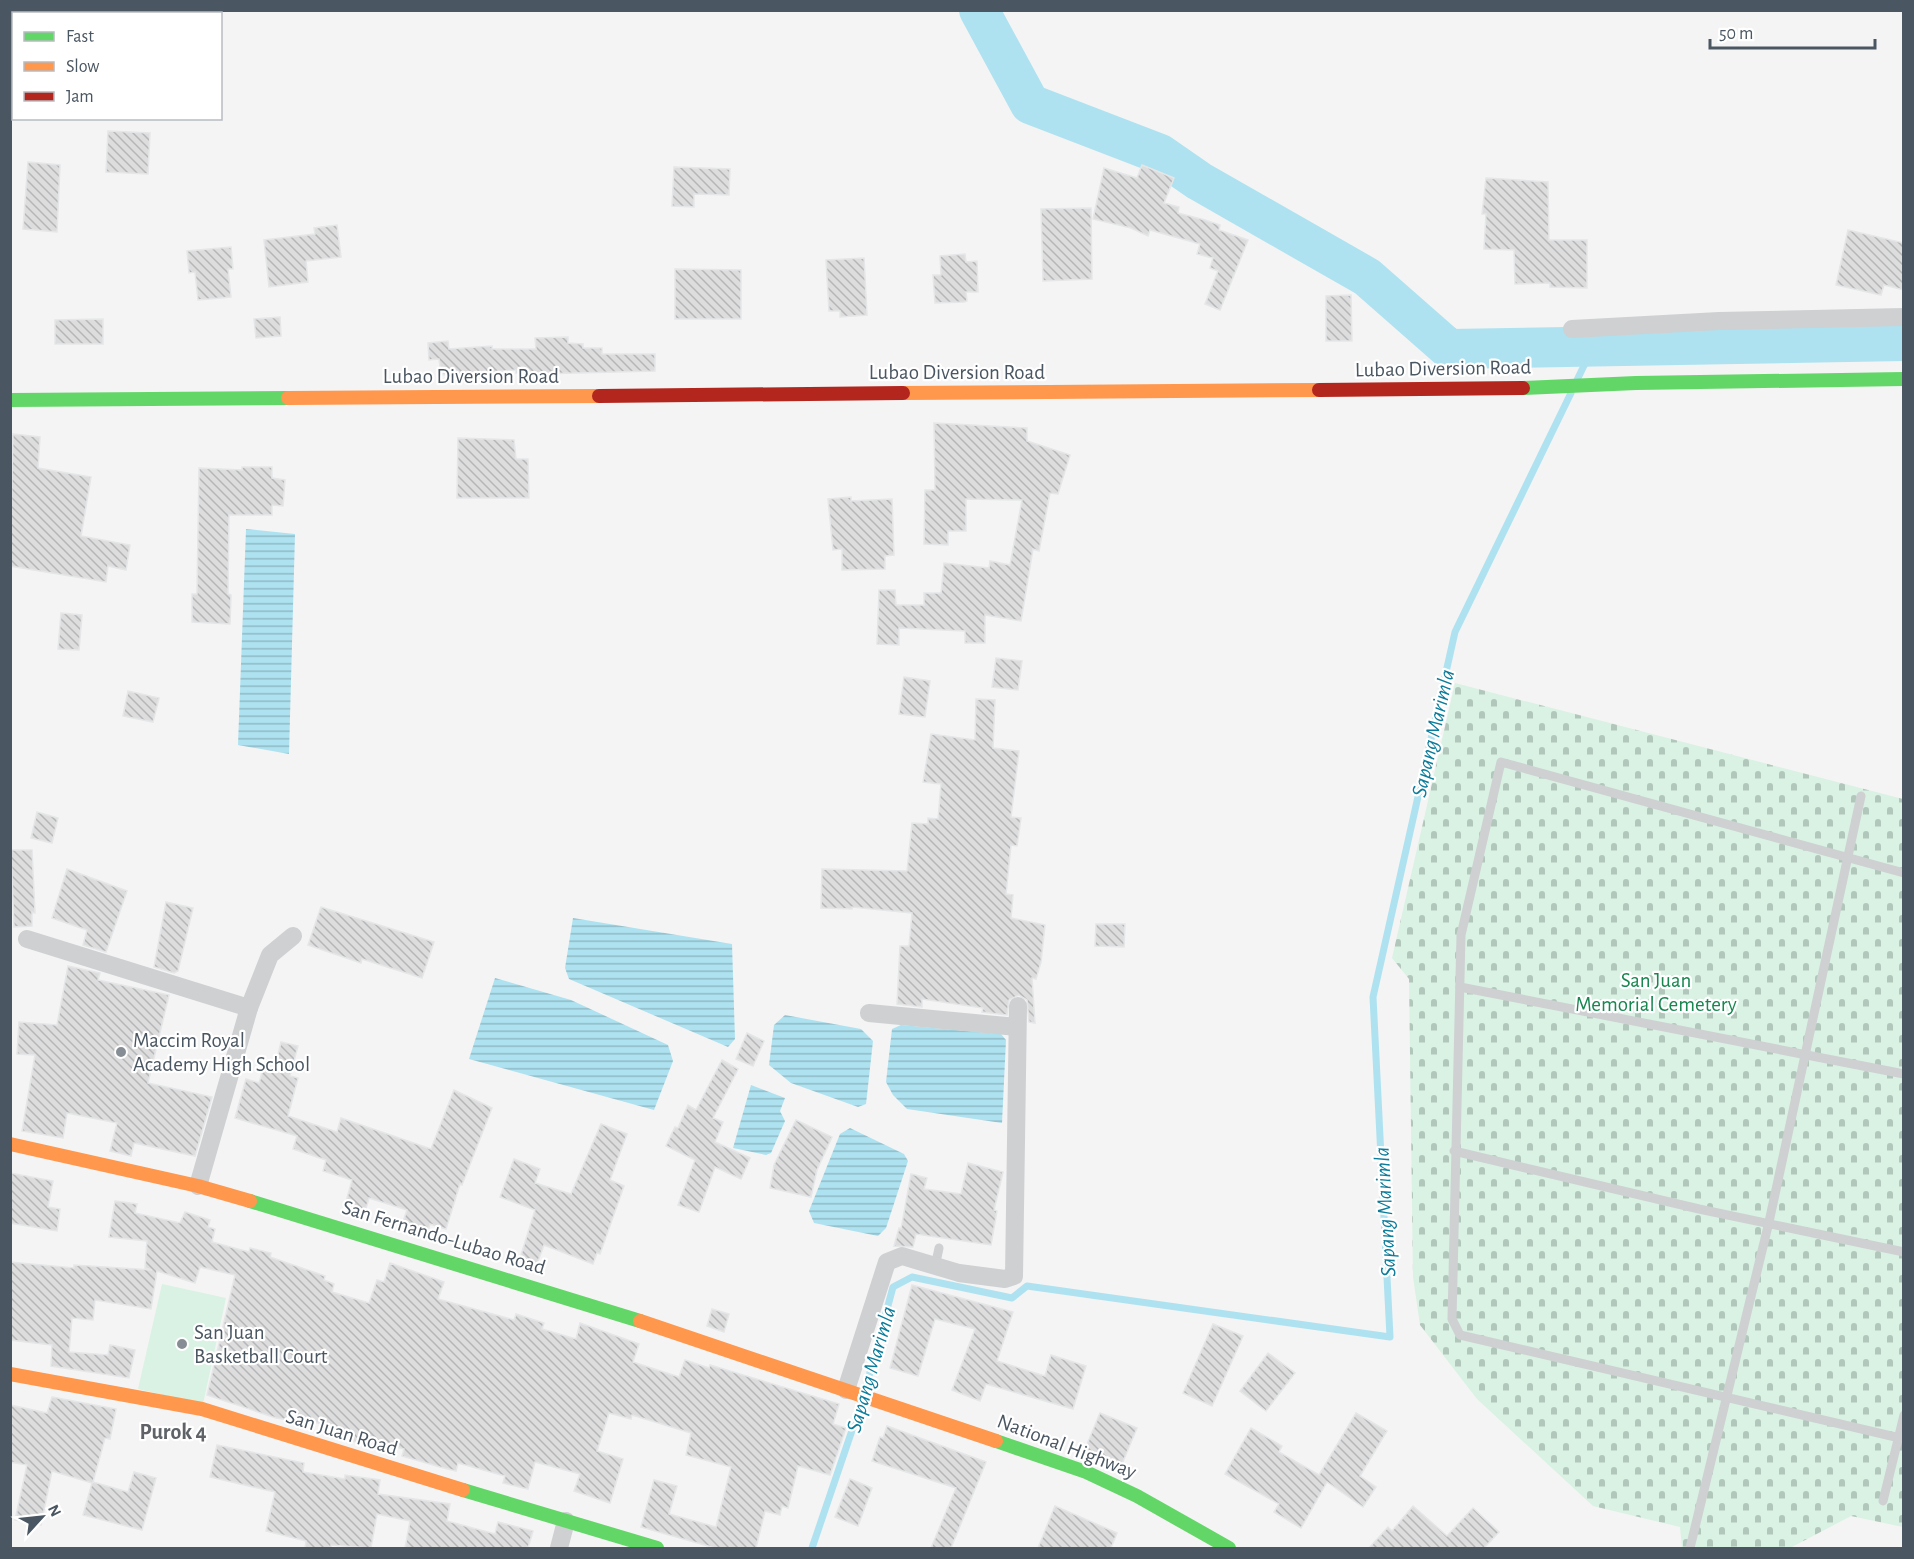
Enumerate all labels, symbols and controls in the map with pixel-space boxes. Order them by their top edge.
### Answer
legend [12,12,222,120]
scale bar [1710,12,1875,50]
text: 50 m [1719,25,1753,43]
text: Fast [66,28,94,46]
text: Slow [66,58,99,76]
text: Jam [66,88,94,106]
street label: Lubao Diversion Road [1355,356,1531,381]
street label: Lubao Diversion Road [869,362,1045,383]
street label: Lubao Diversion Road [383,366,559,387]
water label: Sapang Marimla [1408,667,1459,799]
park label: San Juan Memorial Cemetery [1575,970,1737,1015]
place label: Maccim Royal Academy High School [133,1030,310,1075]
marker: Maccim Royal Academy High School [114,1045,128,1059]
water label: Sapang Marimla [1371,1146,1400,1278]
street label: San Fernando-Lubao Road [340,1196,548,1279]
water label: Sapang Marimla [842,1304,900,1435]
place label: San Juan Basketball Court [194,1322,328,1367]
marker: San Juan Basketball Court [175,1337,189,1351]
street label: San Juan Road [283,1405,400,1459]
street label: National Highway [994,1410,1139,1483]
district label: Purok 4 [139,1421,207,1443]
north arrow [12,1487,72,1547]
text: N [45,1502,64,1519]

